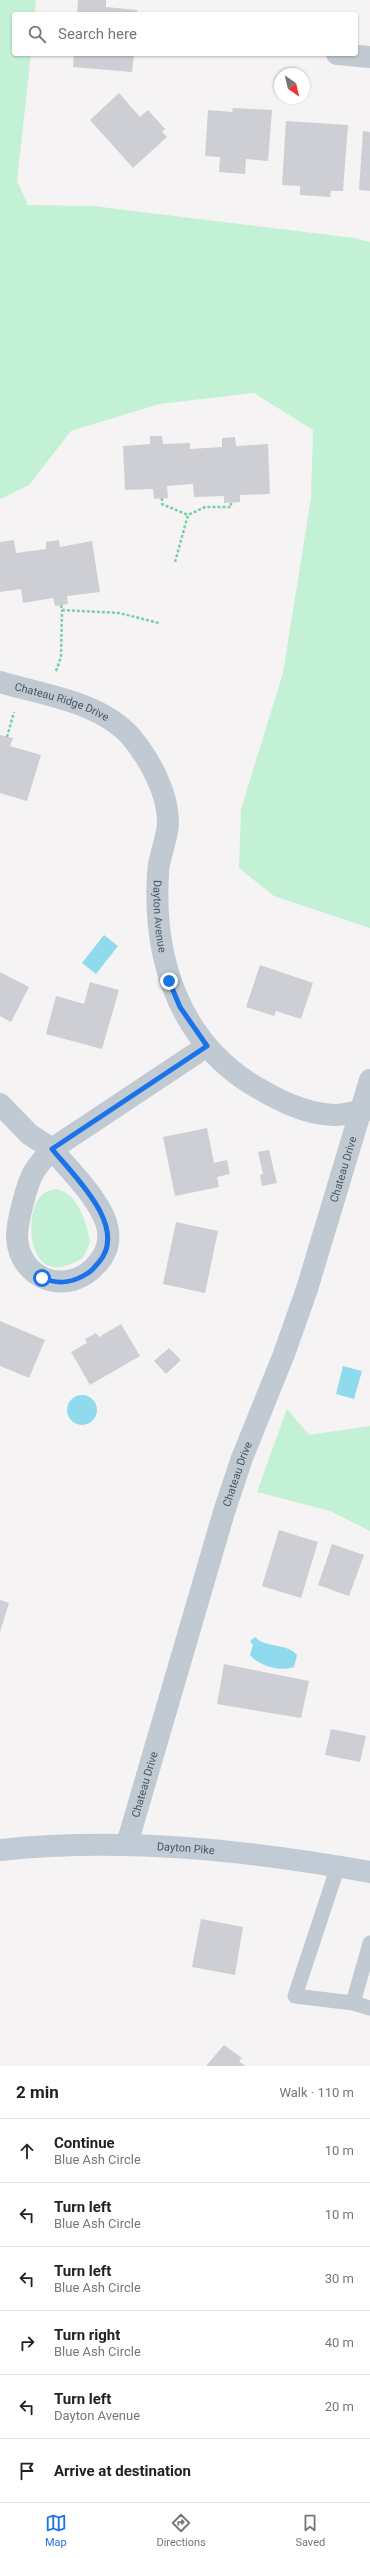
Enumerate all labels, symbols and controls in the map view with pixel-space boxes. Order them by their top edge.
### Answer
search box [12,12,358,56]
icon: search [26,23,48,45]
text: Search here [58,25,137,43]
north arrow [274,68,310,104]
street label: Chateau Ridge Drive [13,680,112,724]
street label: Dayton Avenue [151,880,169,954]
route end [160,972,178,990]
street label: Chateau Drive [327,1135,359,1204]
route start [33,1269,51,1287]
street label: Chateau Drive [220,1439,255,1508]
street label: Chateau Drive [129,1750,160,1819]
street label: Dayton Pike [157,1840,215,1857]
text: 2 min [16,2082,59,2102]
text: Walk · 110 m [279,2085,354,2100]
text: Continue [54,2134,115,2152]
icon: ahead [16,2140,38,2162]
text: 10 m [325,2143,354,2158]
text: Blue Ash Circle [54,2152,141,2167]
text: Turn left [54,2198,111,2216]
icon: left [16,2204,38,2226]
text: 10 m [325,2207,354,2222]
text: Blue Ash Circle [54,2216,141,2231]
text: Turn left [54,2262,111,2280]
icon: left [16,2268,38,2290]
text: 30 m [325,2271,354,2286]
text: Blue Ash Circle [54,2280,141,2295]
text: Turn right [54,2326,120,2344]
icon: right [16,2332,38,2354]
text: 40 m [325,2335,354,2350]
text: Blue Ash Circle [54,2344,141,2359]
text: Turn left [54,2390,111,2408]
icon: left [16,2396,38,2418]
text: 20 m [325,2399,354,2414]
text: Dayton Avenue [54,2408,140,2423]
icon: arrive [16,2460,38,2482]
text: Arrive at destination [54,2462,191,2480]
tab: Map [45,2512,67,2549]
tab: Directions [156,2512,206,2549]
tab: Saved [295,2512,325,2549]

